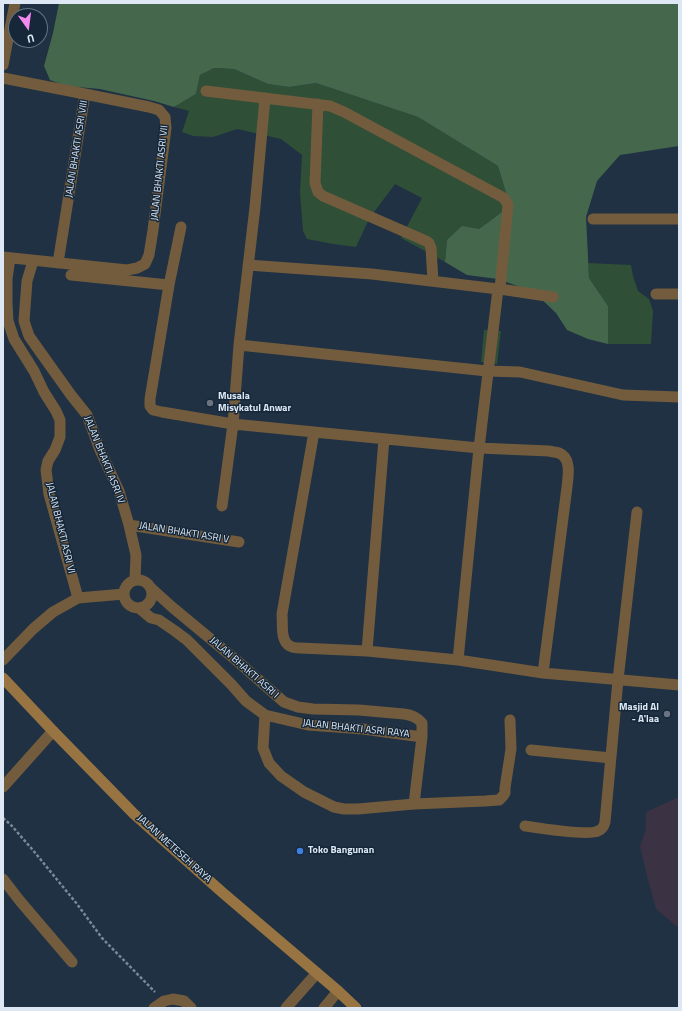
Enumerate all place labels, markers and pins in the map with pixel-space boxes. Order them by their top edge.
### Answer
place label: Musala Misykatul Anwar [218,391,291,414]
marker: Musala Misykatul Anwar [205,398,215,408]
place label: Masjid Al - A'laa [619,702,659,726]
marker: Masjid Al - A'laa [662,709,672,719]
place label: Toko Bangunan [308,845,374,857]
marker: Toko Bangunan [295,846,305,856]

